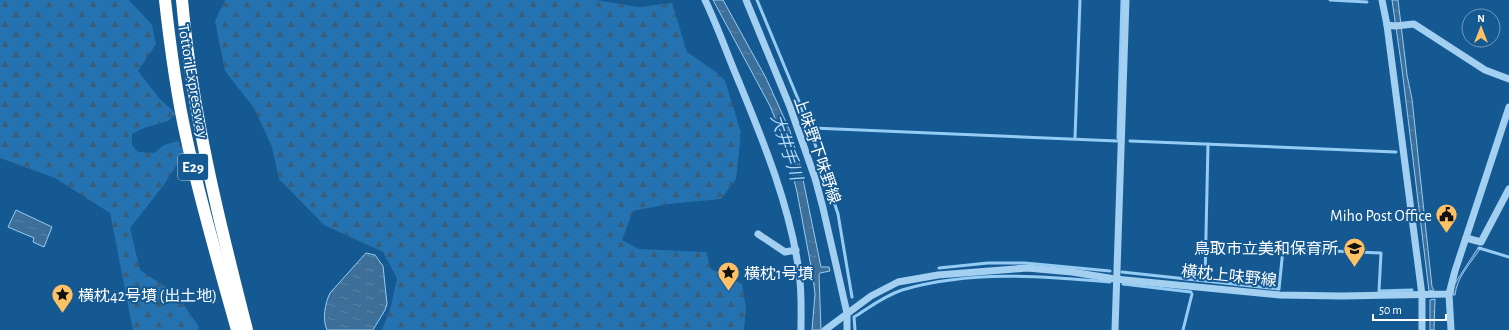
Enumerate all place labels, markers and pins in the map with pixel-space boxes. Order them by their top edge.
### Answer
public building icon: Miho Post Office [1434,202,1460,235]
place label: Miho Post Office [1330,208,1432,224]
school or university icon: 鳥取市立美和保育所 [1341,235,1367,268]
place label: 鳥取市立美和保育所 [1194,240,1338,257]
place icon: 横枕1号墳 [716,260,742,293]
place label: 横枕1号墳 [744,266,814,282]
place icon: 横枕42号墳 (出土地) [50,282,76,315]
place label: 横枕42号墳 (出土地) [78,288,217,304]

